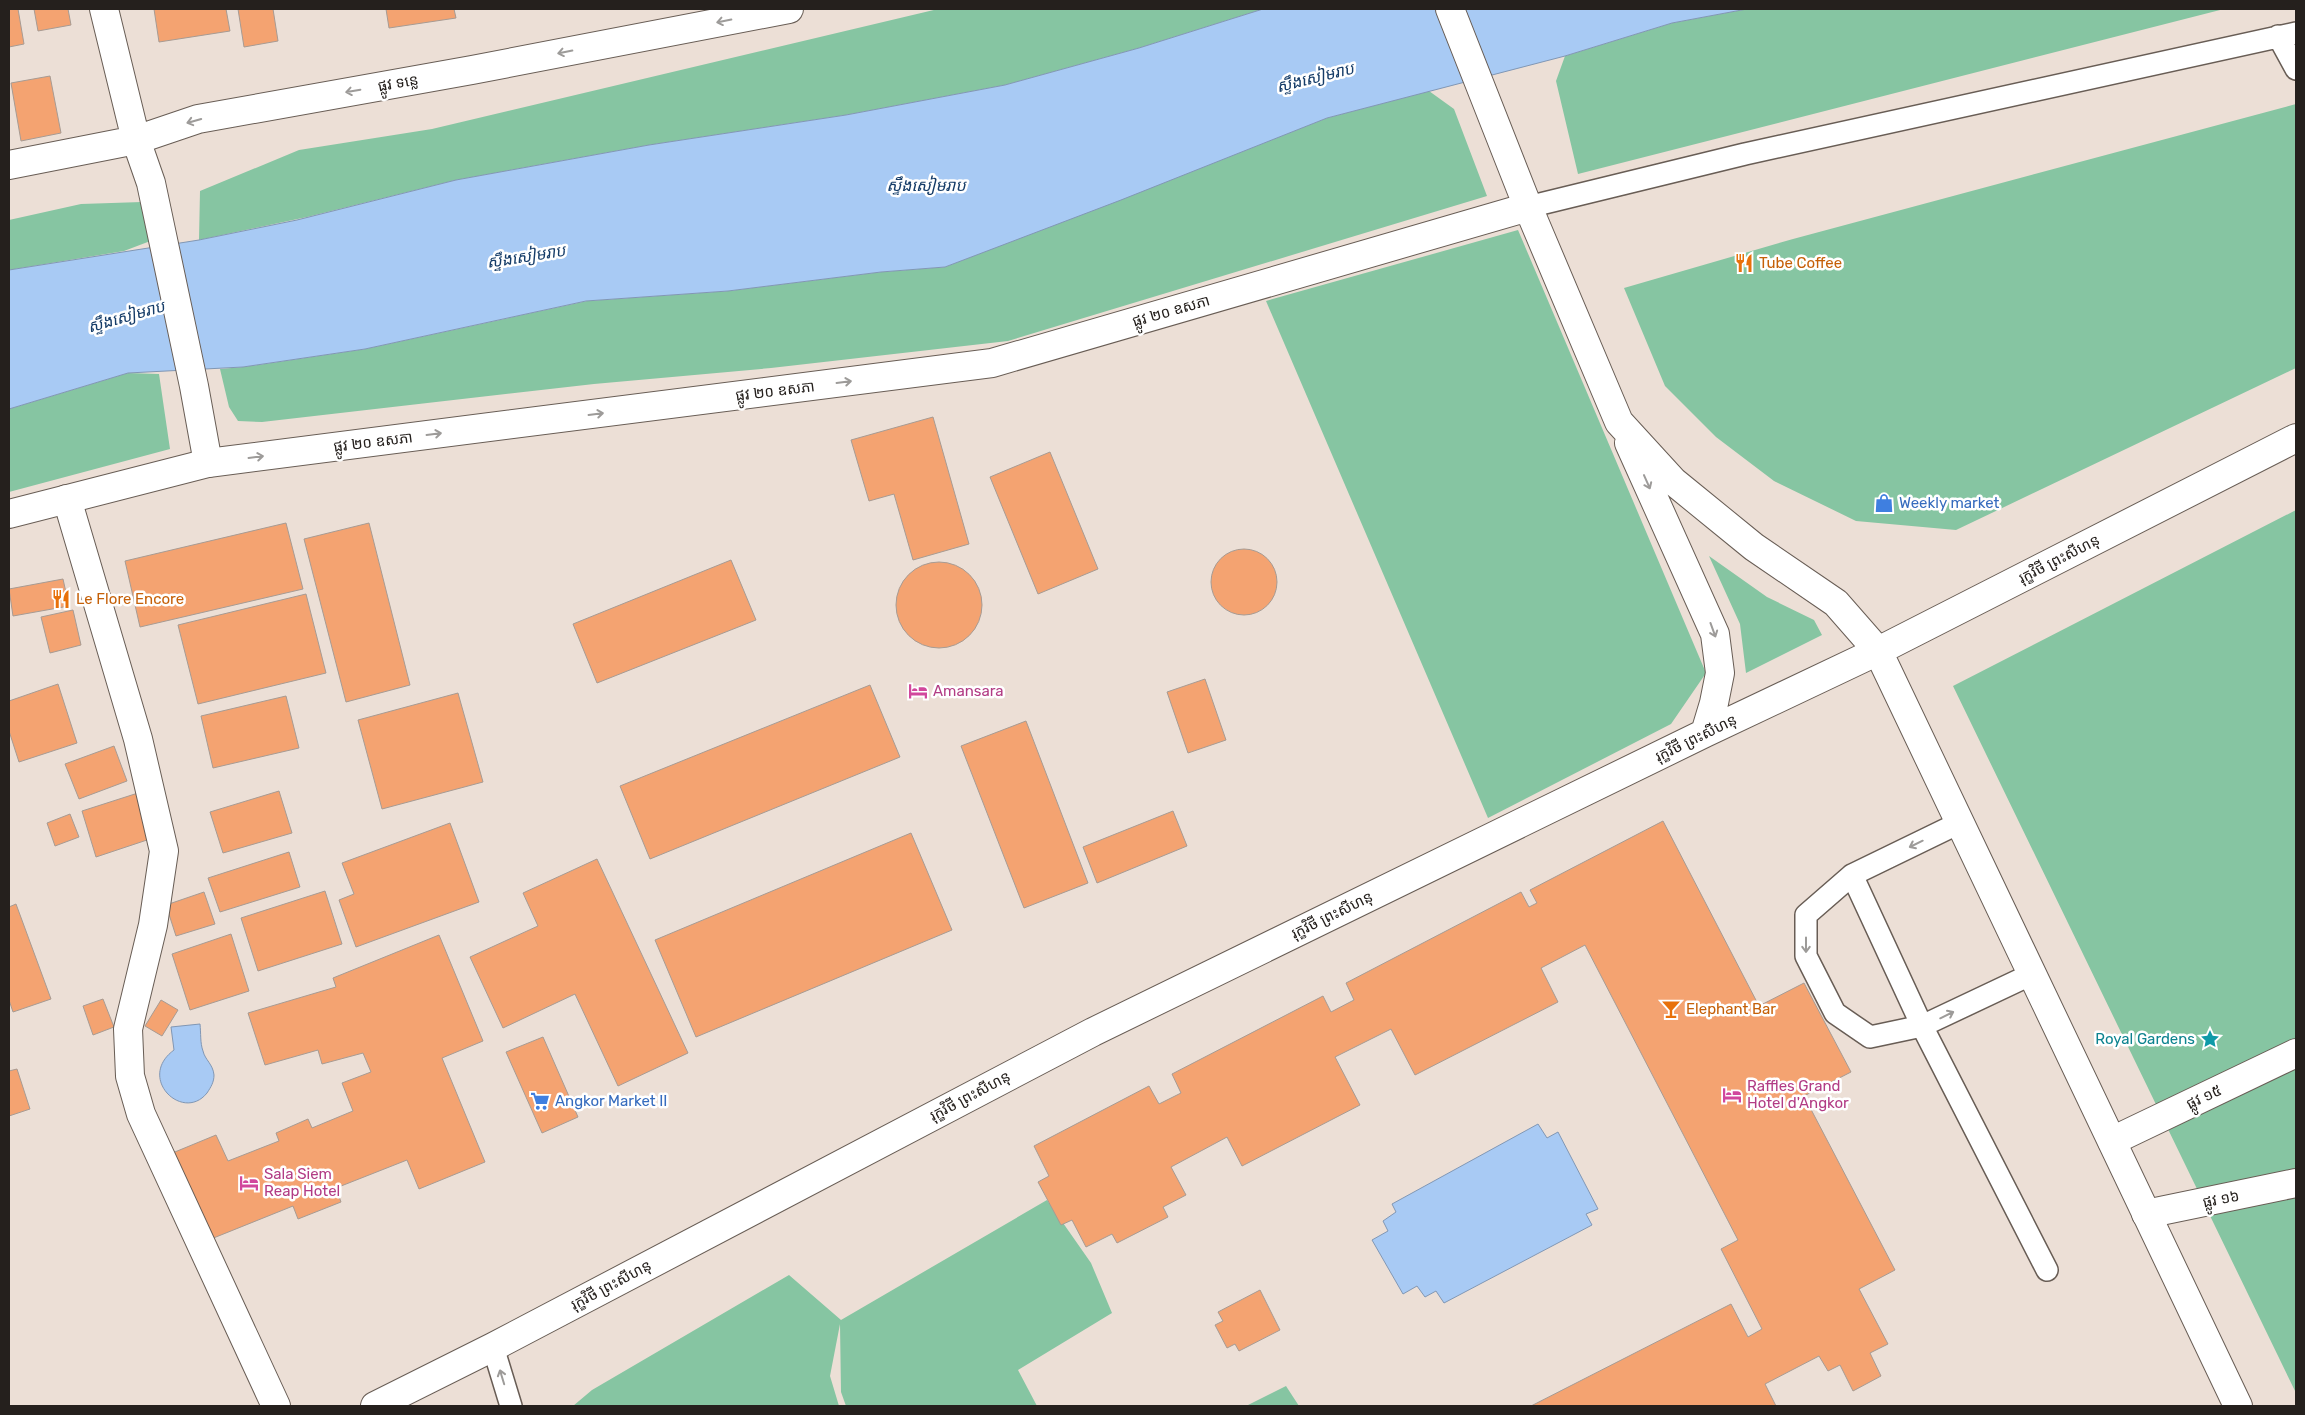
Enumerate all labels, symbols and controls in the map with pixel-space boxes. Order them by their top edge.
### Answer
one-way arrow [717,17,733,27]
one-way arrow [557,48,573,57]
water label: ស្ទឹងសៀមរាប [1274,57,1358,97]
street label: ផ្លូវ ទន្លេ [376,71,420,100]
one-way arrow [346,87,362,97]
one-way arrow [186,117,202,127]
water label: ស្ទឹងសៀមរាប [886,175,967,195]
water label: ស្ទឹងសៀមរាប [485,240,569,272]
restaurant icon: Tube Coffee [1733,252,1755,274]
place label: Tube Coffee [1759,254,1842,272]
street label: ផ្លូវ ២០ ឧសភា [1130,291,1213,335]
water label: ស្ទឹងសៀមរាប [85,295,169,337]
street label: ផ្លូវ ២០ ឧសភា [734,377,816,409]
one-way arrow [835,377,851,387]
one-way arrow [587,409,603,419]
street label: ផ្លូវ ២០ ឧសភា [332,428,414,460]
one-way arrow [426,429,442,439]
one-way arrow [248,452,264,462]
one-way arrow [1642,474,1652,489]
shop icon: Weekly market [1873,492,1895,514]
place label: Weekly market [1899,494,1999,512]
street label: រុក្ខវិថី ព្រះសីហនុ [2015,530,2103,588]
restaurant icon: Le Flore Encore [50,588,72,610]
place label: Le Flore Encore [76,590,184,608]
one-way arrow [1709,622,1718,637]
hotel icon: Amansara [907,680,929,702]
place label: Amansara [933,682,1004,700]
street label: រុក្ខវិថី ព្រះសីហនុ [1652,710,1740,766]
one-way arrow [1908,839,1923,849]
street label: រុក្ខវិថី ព្រះសីហនុ [1288,887,1376,943]
one-way arrow [1801,937,1811,953]
bar icon: Elephant Bar [1660,998,1682,1020]
place label: Elephant Bar [1686,1000,1776,1018]
one-way arrow [1939,1009,1954,1019]
place icon: Royal Gardens [2199,1028,2221,1050]
place label: Royal Gardens [2095,1030,2195,1048]
street label: រុក្ខវិថី ព្រះសីហនុ [926,1067,1014,1125]
place label: Raffles Grand Hotel d'Angkor [1747,1077,1849,1112]
street label: ផ្លូវ ១៥ [2183,1081,2227,1117]
hotel icon: Raffles Grand Hotel d'Angkor [1721,1084,1743,1106]
supermarket icon: Angkor Market II [529,1090,551,1112]
place label: Angkor Market II [555,1092,667,1110]
place label: Sala Siem Reap Hotel [264,1165,340,1200]
hotel icon: Sala Siem Reap Hotel [238,1172,260,1194]
street label: ផ្លូវ ១៦ [2201,1187,2242,1216]
street label: រុក្ខវិថី ព្រះសីហនុ [567,1256,655,1314]
one-way arrow [497,1369,507,1385]

